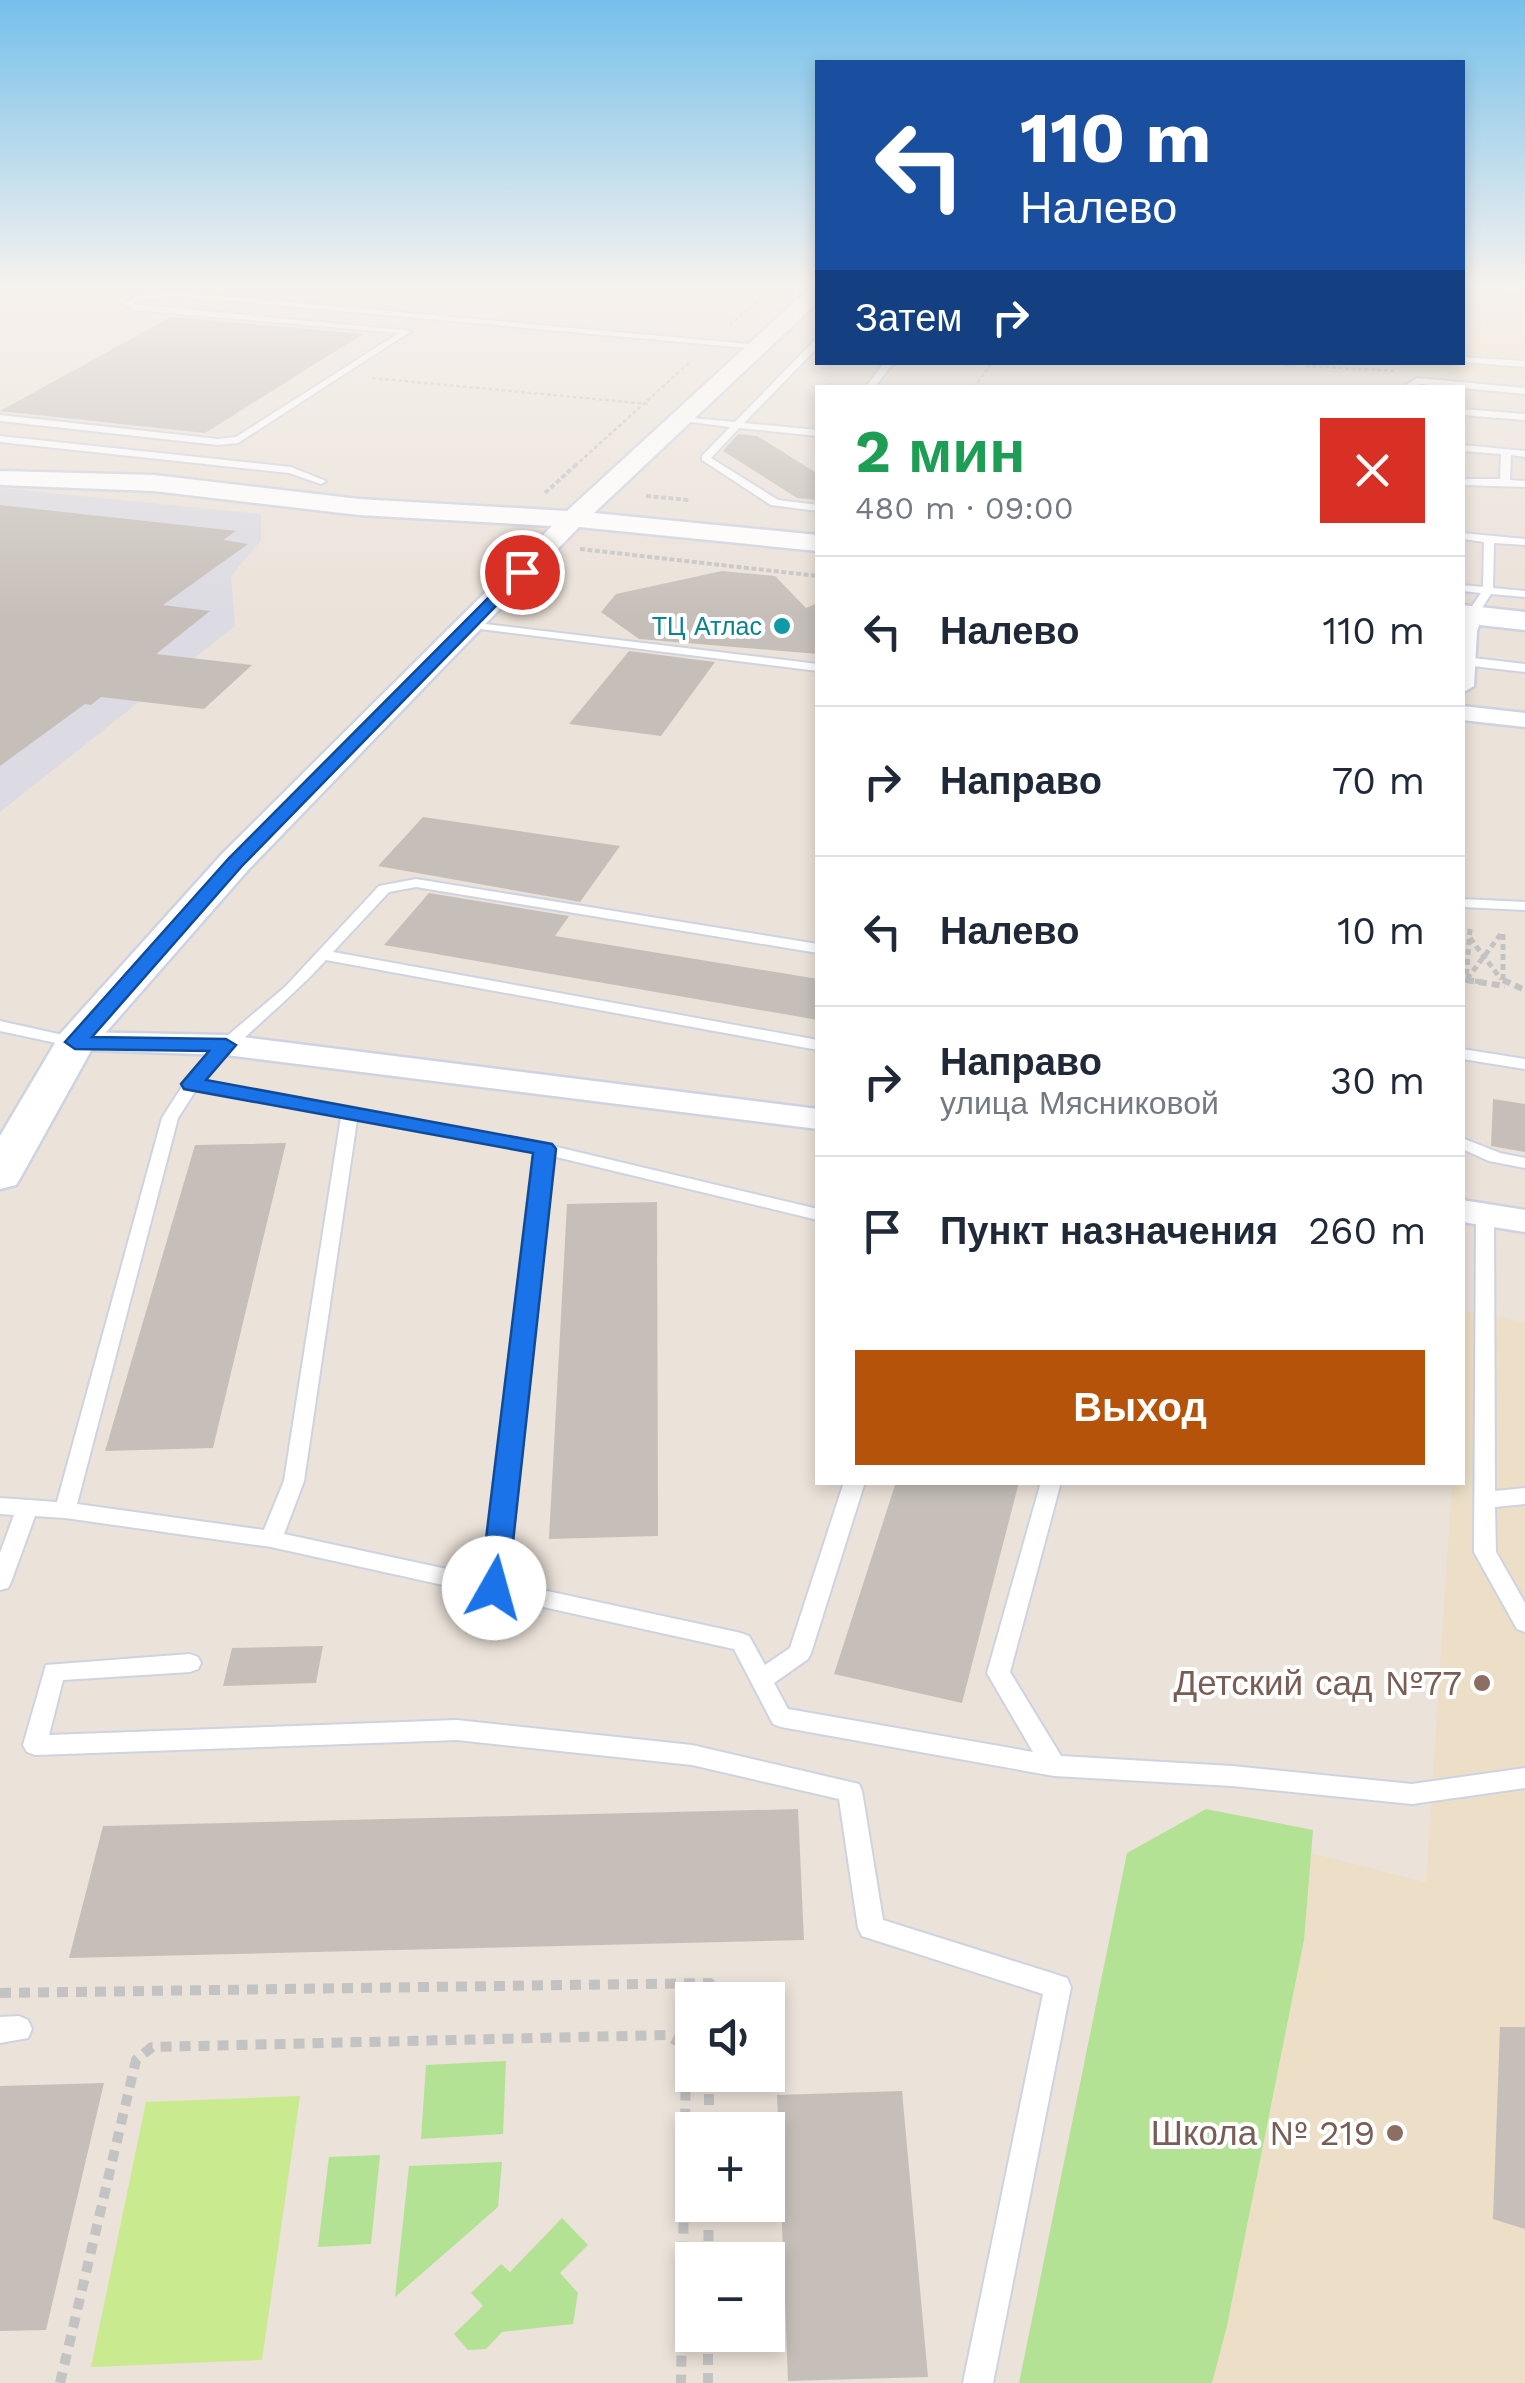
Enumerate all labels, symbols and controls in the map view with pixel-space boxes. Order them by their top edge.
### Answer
text: 110 m [1020,97,1211,179]
icon: left [855,100,985,230]
text: Налево [1020,181,1177,234]
icon: right [983,290,1038,345]
text: Затем [855,296,963,340]
text: 2 мин [855,416,1025,487]
button: close [1320,418,1425,523]
text: 480 m · 09:00 [855,489,1074,527]
pin [480,530,565,615]
icon: arrive [495,545,550,600]
icon: left [855,604,910,659]
text: Налево [940,609,1079,653]
text: 110 m [1323,609,1425,653]
place label: ТЦ Атлас [652,612,762,641]
marker: ТЦ Атлас [771,615,793,637]
icon: right [855,754,910,809]
text: Направо [940,759,1102,803]
text: 70 m [1332,759,1425,803]
icon: left [855,904,910,959]
text: Налево [940,909,1079,953]
text: 10 m [1337,909,1425,953]
text: Направо [940,1040,1102,1084]
icon: right [855,1054,910,1109]
text: 30 m [1330,1059,1425,1103]
text: улица Мясниковой [940,1084,1219,1122]
icon: arrive [855,1204,910,1259]
text: Пункт назначения [940,1209,1278,1253]
text: 260 m [1308,1209,1426,1253]
button: Выход [855,1350,1425,1465]
position arrow [442,1536,546,1640]
place label: Детский сад №77 [1174,1662,1462,1704]
marker: Детский сад №77 [1471,1672,1493,1694]
map controls [675,1982,785,2352]
button: sound [675,1982,785,2092]
button: + [675,2112,785,2222]
place label: Школа № 219 [1151,2112,1375,2154]
marker: Школа № 219 [1384,2122,1406,2144]
button: − [675,2242,785,2352]

